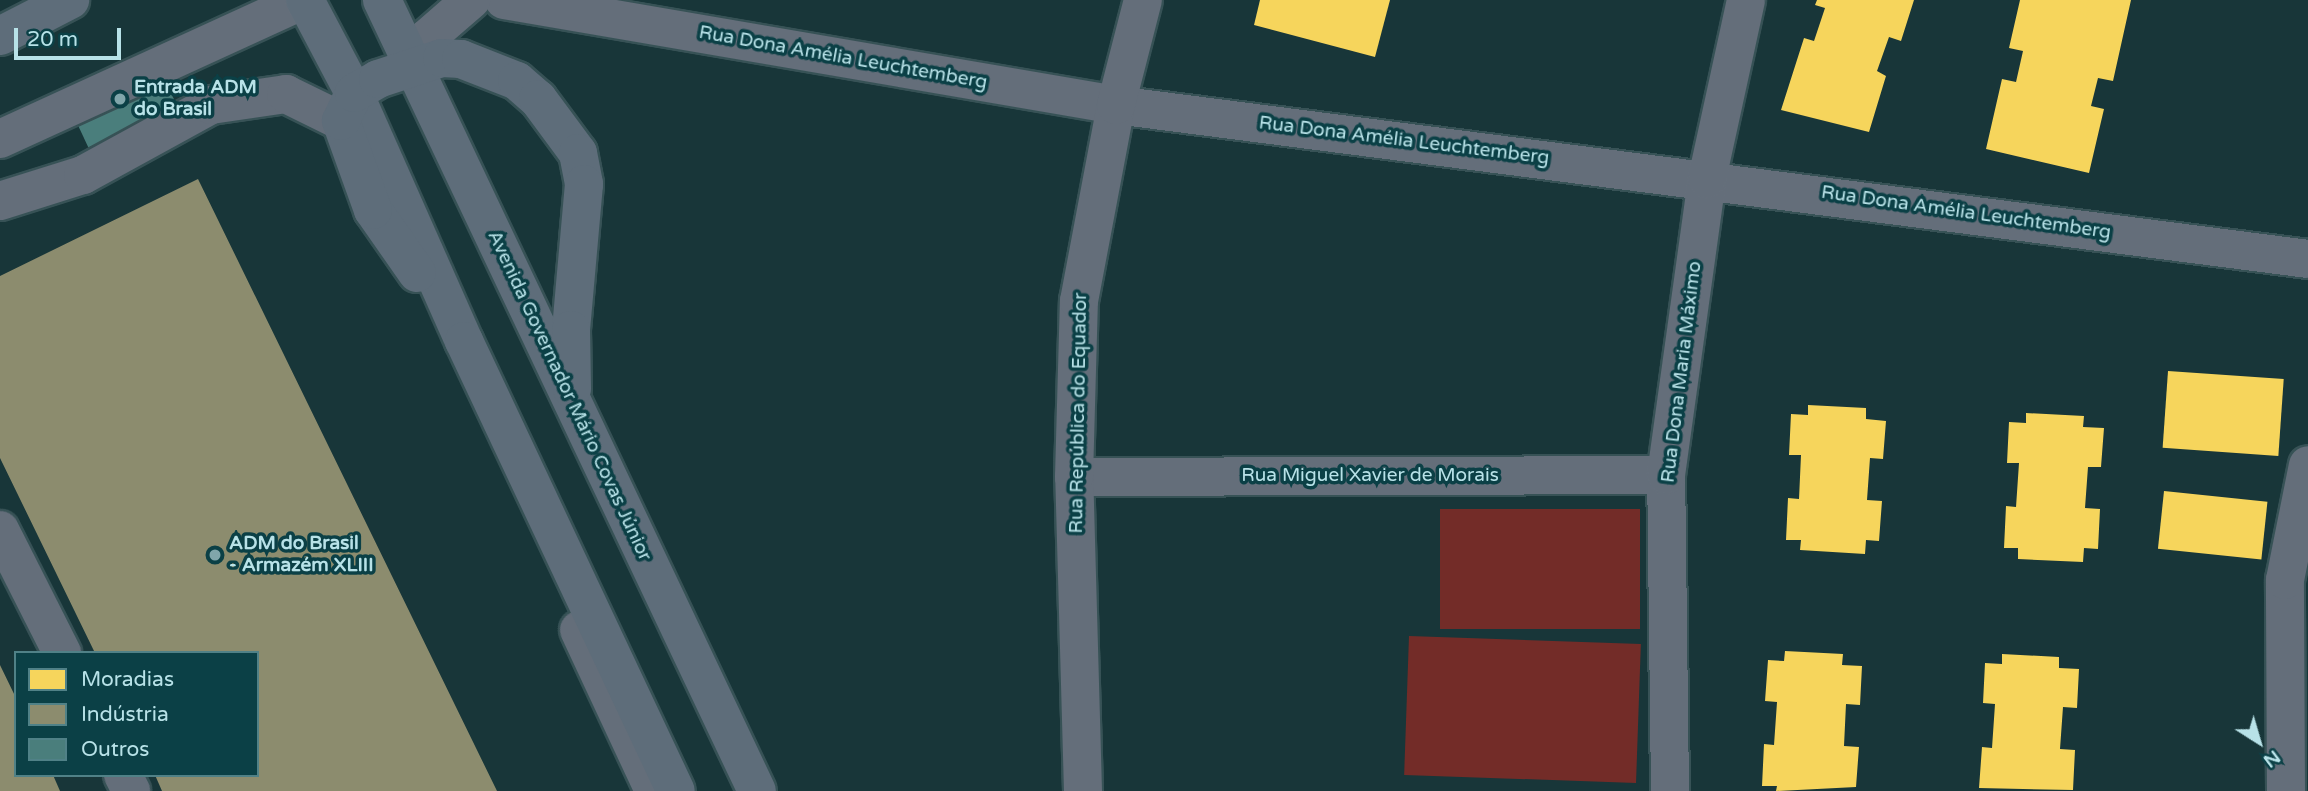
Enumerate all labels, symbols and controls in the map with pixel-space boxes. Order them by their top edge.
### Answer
scale bar [18,14,124,58]
street label: Rua Dona Amélia Leuchtemberg [697,21,989,95]
text: 20 m [27,27,78,52]
place label: Entrada ADM do Brasil [134,77,257,121]
marker: Entrada ADM do Brasil [112,91,128,107]
street label: Rua Dona Amélia Leuchtemberg [1257,112,1551,170]
street label: Rua Dona Amélia Leuchtemberg [1820,181,2112,245]
street label: Avenida Governador Mário Covas Júnior [482,227,656,565]
street label: Rua Dona Maria Máximo [1657,260,1707,484]
street label: Rua República do Equador [1065,292,1093,534]
street label: Rua Miguel Xavier de Morais [1241,465,1499,487]
place label: ADM do Brasil - Armazém XLIII [229,533,374,577]
marker: ADM do Brasil - Armazém XLIII [207,547,223,563]
legend [14,651,259,777]
text: Moradias [81,667,174,692]
text: Indústria [81,702,169,727]
north arrow [2224,707,2294,777]
text: Outros [81,737,149,762]
text: N [2259,745,2284,772]

